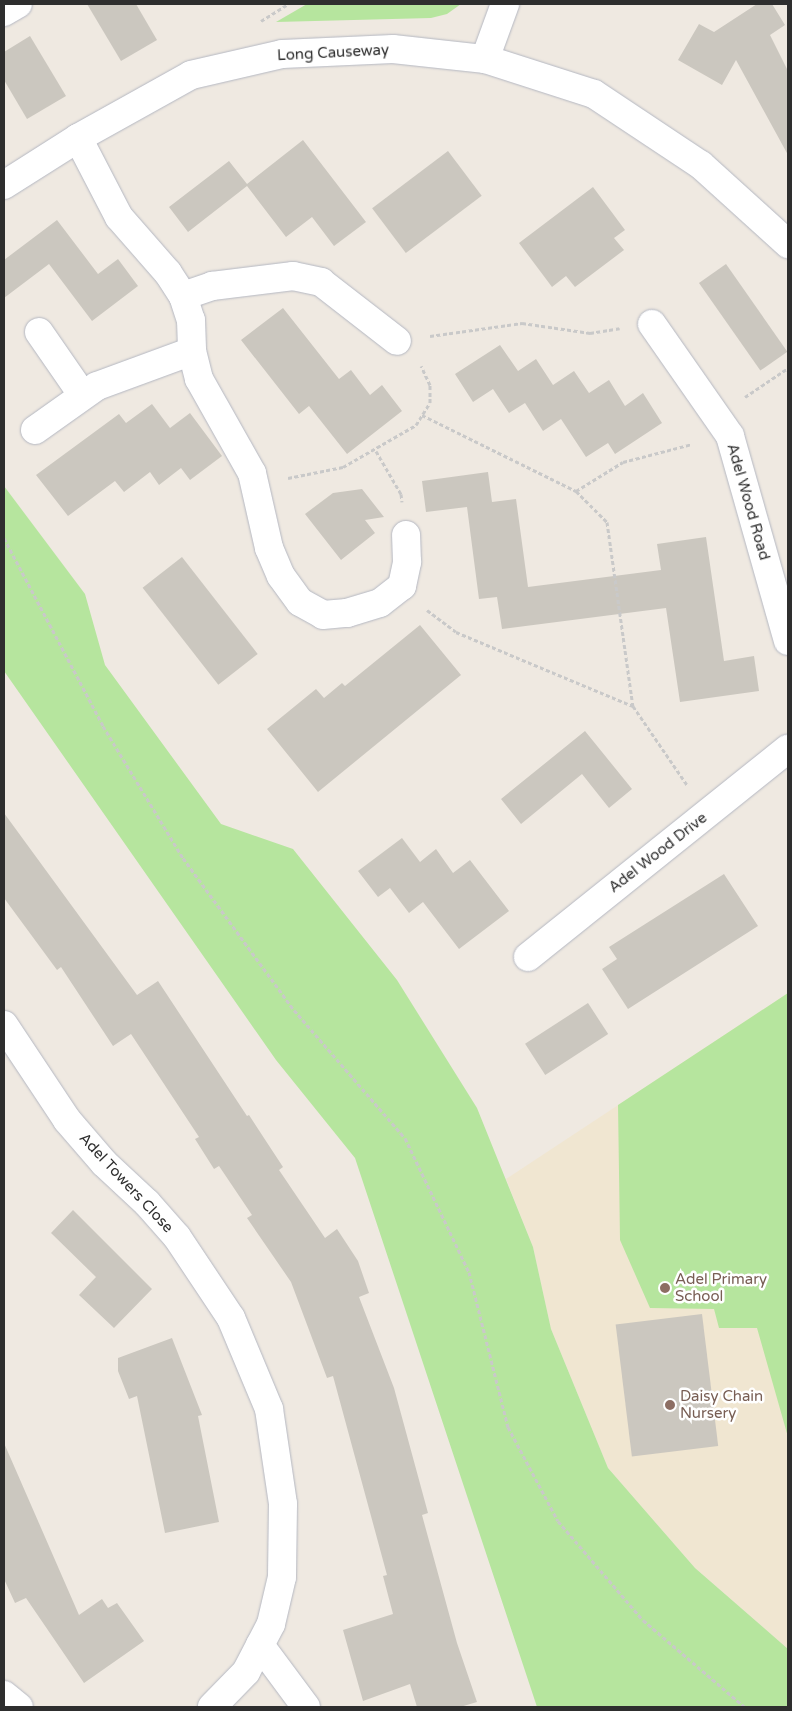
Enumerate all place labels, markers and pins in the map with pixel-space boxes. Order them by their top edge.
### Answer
place label: Adel Primary School [675,1270,767,1305]
marker: Adel Primary School [659,1282,671,1294]
place label: Daisy Chain Nursery [680,1387,763,1422]
marker: Daisy Chain Nursery [664,1399,676,1411]

